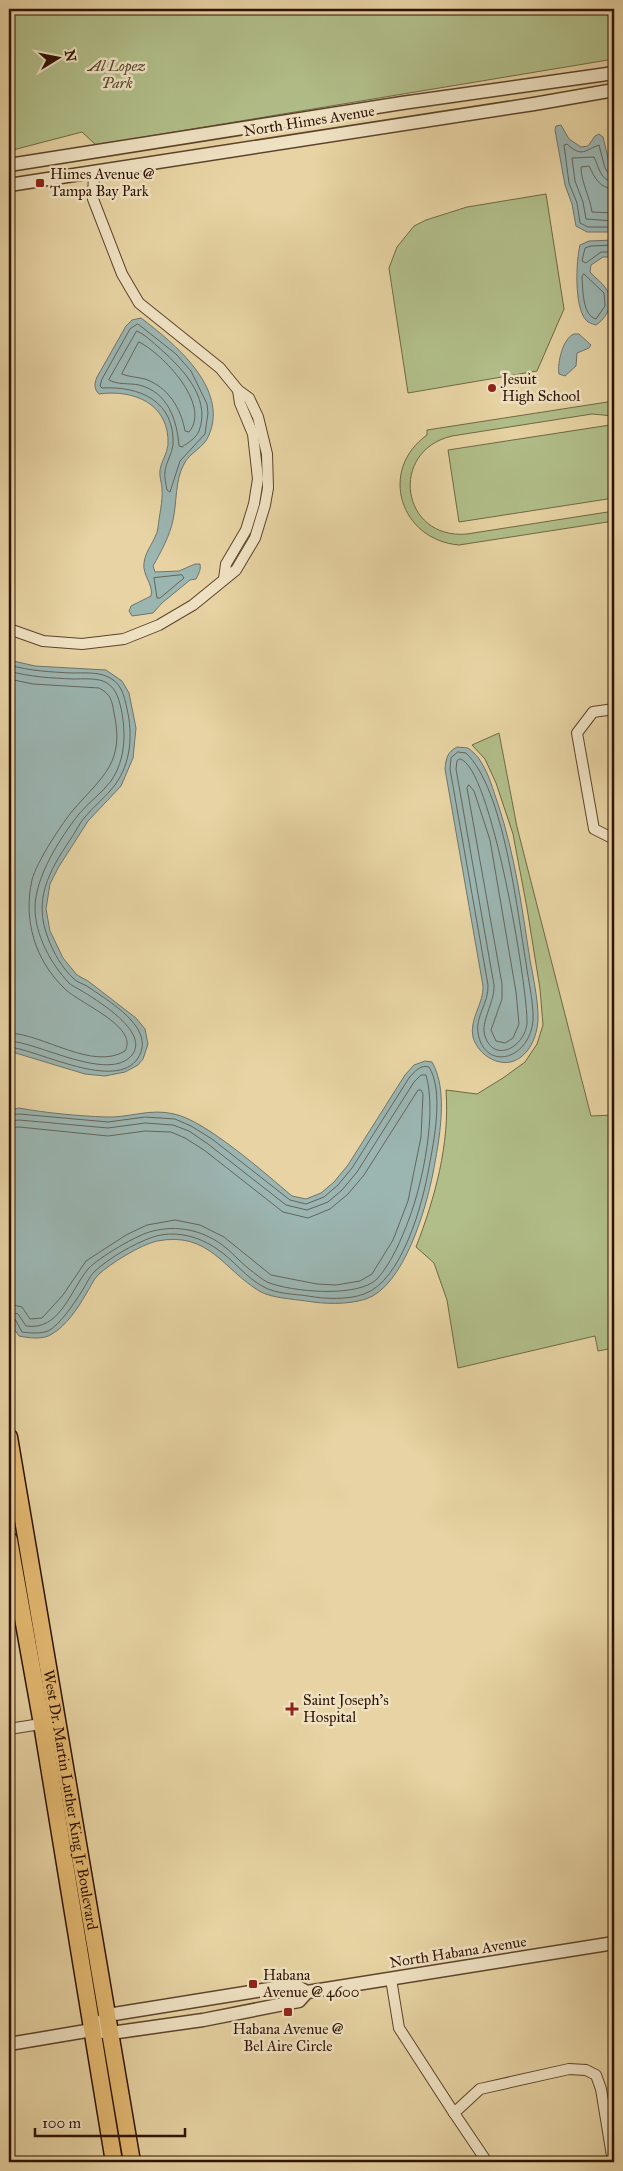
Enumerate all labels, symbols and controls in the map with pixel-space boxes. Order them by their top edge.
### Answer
north arrow [32,32,82,82]
text: N [61,49,80,63]
park label: Al Lopez Park [86,57,146,92]
street label: North Himes Avenue [242,102,376,140]
place label: Himes Avenue @ Tampa Bay Park [50,165,155,200]
marker: Himes Avenue @ Tampa Bay Park [34,177,46,189]
place label: Jesuit High School [500,370,581,405]
marker: Jesuit High School [486,382,498,394]
street label: West Dr. Martin Luther King Jr Boulevard [40,1668,102,1932]
place label: Saint Joseph's Hospital [303,1691,389,1726]
marker: Saint Joseph's Hospital [285,1702,299,1716]
street label: North Habana Avenue [388,1932,528,1972]
place label: Habana Avenue @ 4600 [262,1966,360,2001]
marker: Habana Avenue @ 4600 [247,1978,259,1990]
marker: Habana Avenue @ Bel Aire Circle [282,2006,294,2018]
place label: Habana Avenue @ Bel Aire Circle [233,2020,344,2055]
scale bar [35,2106,185,2138]
text: 100 m [42,2114,82,2132]

